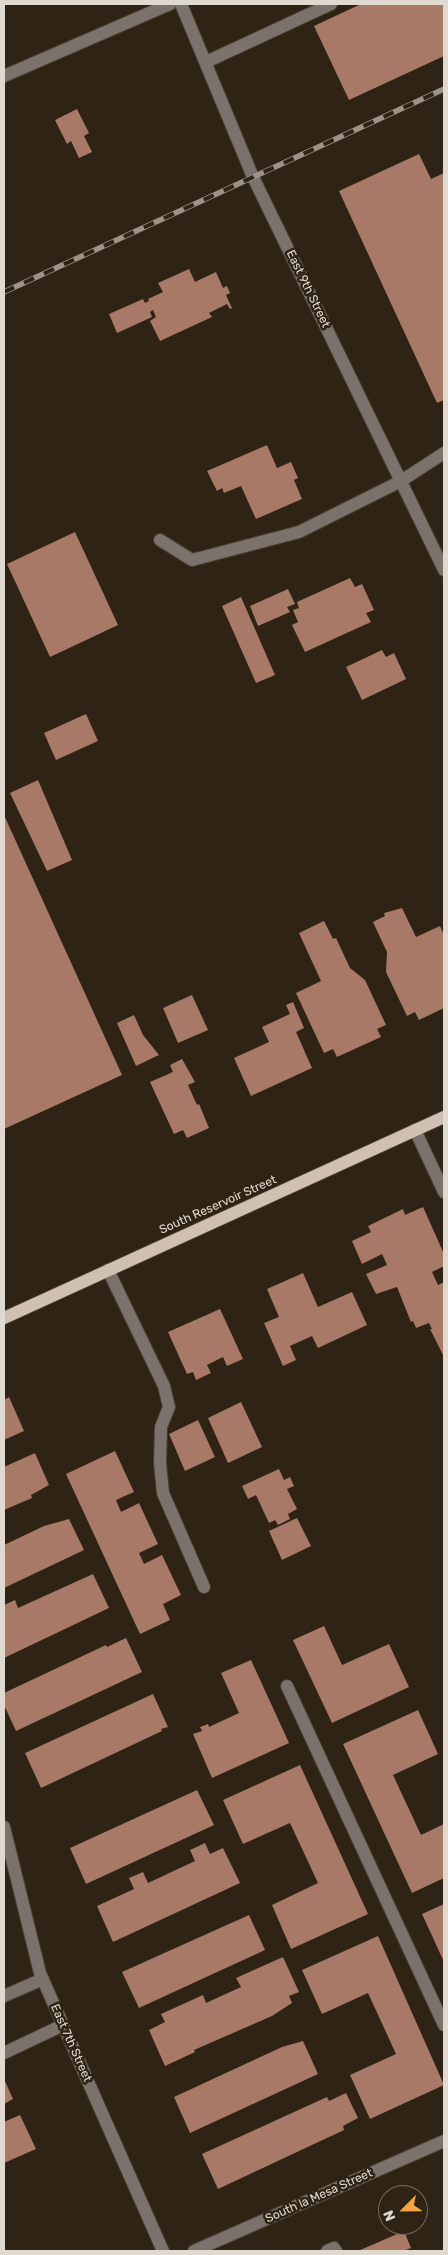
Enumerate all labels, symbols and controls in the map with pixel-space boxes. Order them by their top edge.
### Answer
street label: East 9th Street [283,248,333,330]
street label: South Reservoir Street [157,1173,279,1237]
street label: East 7th Street [47,2002,95,2084]
street label: South la Mesa Street [263,2166,375,2226]
north arrow [378,2185,428,2235]
text: N [380,2208,399,2224]

